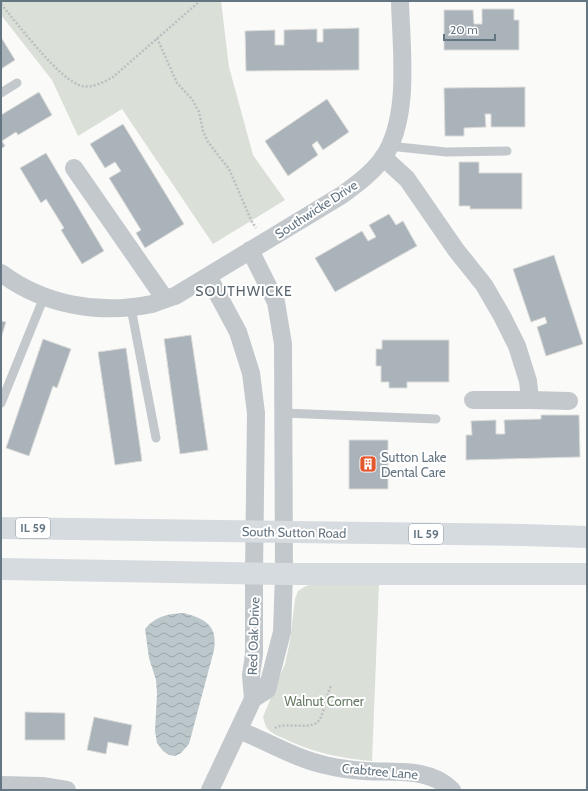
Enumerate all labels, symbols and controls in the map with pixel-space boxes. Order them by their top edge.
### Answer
scale bar [444,16,495,42]
text: 20 m [450,22,478,37]
street label: Southwicke Drive [272,176,361,242]
district label: SOUTHWICKE [195,282,293,300]
place label: Sutton Lake Dental Care [381,449,447,480]
building icon: Sutton Lake Dental Care [358,454,378,474]
road number: IL 59 [16,518,50,538]
street label: South Sutton Road [242,523,346,541]
road number: IL 59 [409,524,443,544]
street label: Red Oak Drive [244,596,262,675]
park label: Walnut Corner [284,693,365,709]
street label: Crabtree Lane [341,760,419,782]

